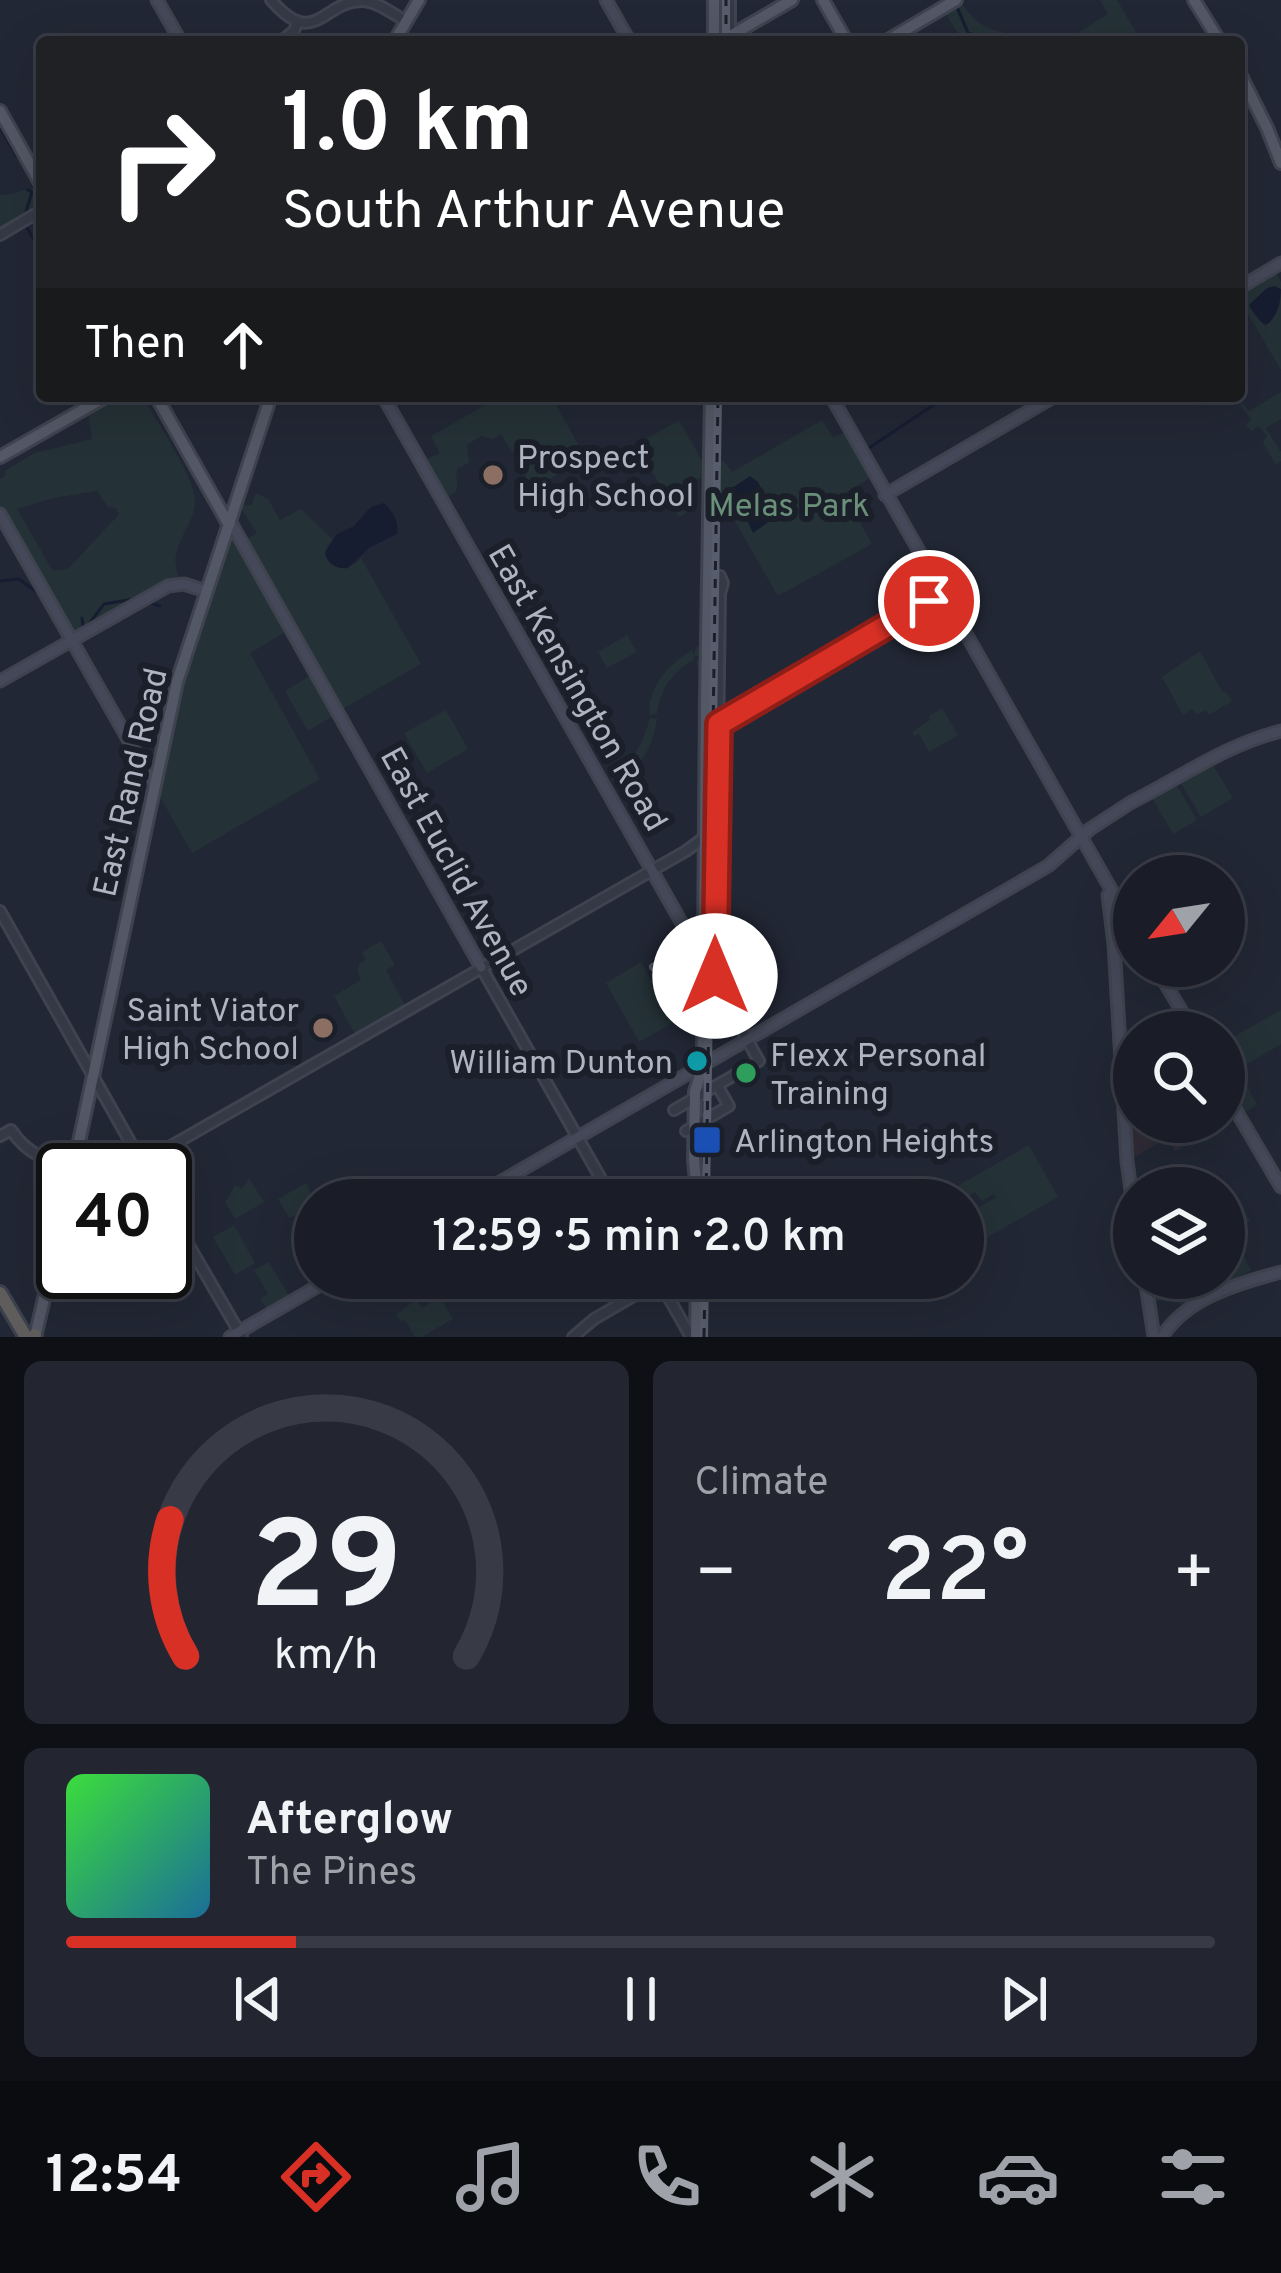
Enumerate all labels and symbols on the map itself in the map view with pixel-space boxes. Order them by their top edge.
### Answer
place label: Prospect High School [517,439,694,519]
marker: Prospect High School [480,462,506,488]
park label: Melas Park [708,487,870,529]
street label: East Kensington Road [476,538,675,840]
pin [878,550,980,652]
street label: East Rand Road [86,664,180,901]
street label: East Euclid Avenue [368,741,541,1005]
north arrow [1113,855,1245,987]
position arrow [652,913,778,1039]
place label: Saint Viator High School [122,992,299,1072]
marker: Saint Viator High School [310,1015,336,1041]
place label: Flexx Personal Training [770,1037,986,1117]
place label: William Dunton [449,1044,673,1086]
marker: William Dunton [684,1048,710,1074]
marker: Flexx Personal Training [733,1060,759,1086]
place label: Arlington Heights [734,1123,994,1165]
marker: Arlington Heights [691,1124,723,1156]
speed limit sign: 40 [36,1143,192,1299]

